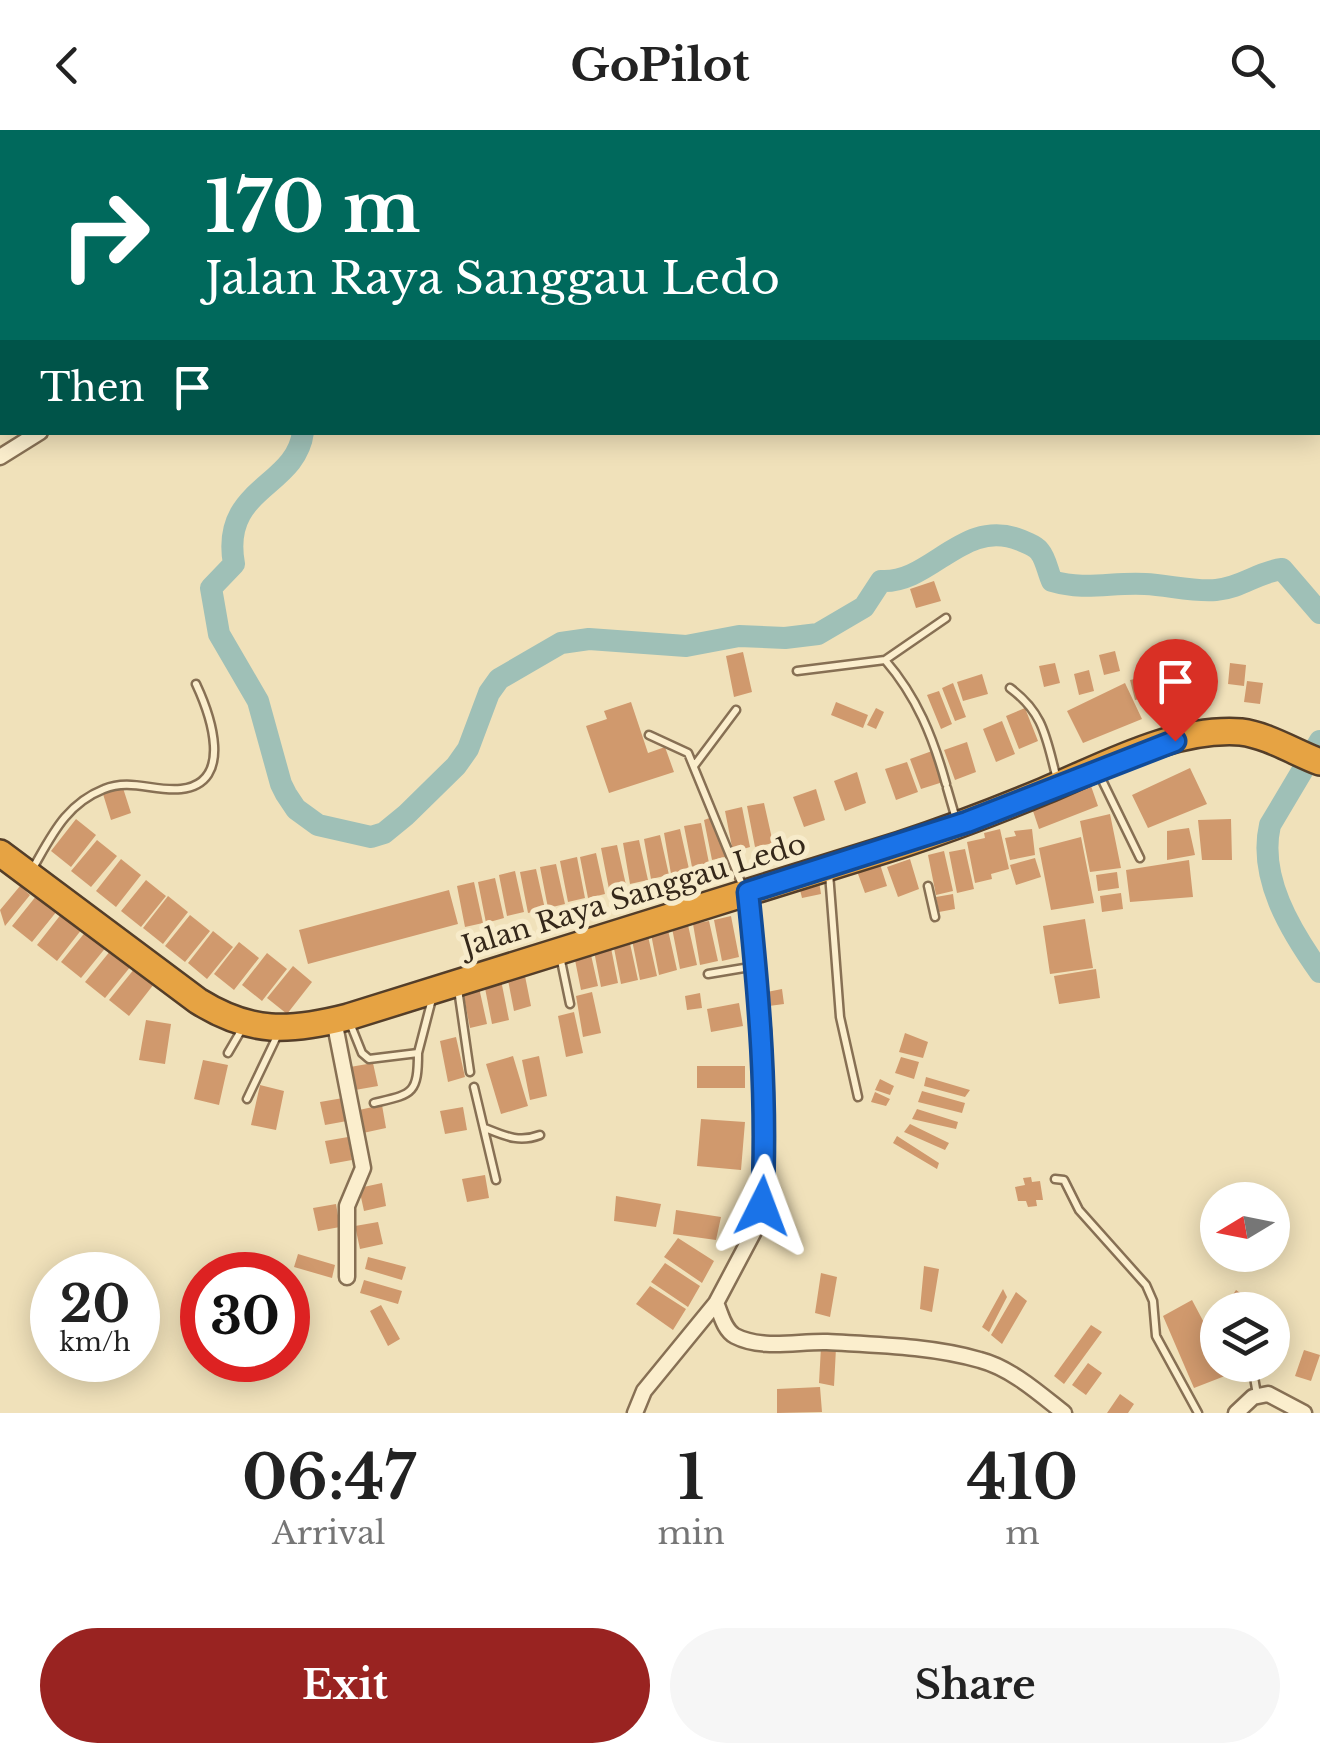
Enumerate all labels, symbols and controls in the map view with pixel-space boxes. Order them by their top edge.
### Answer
text: GoPilot [570,37,750,93]
icon: back [40,38,95,93]
icon: search [1225,38,1280,93]
text: 170 m [205,164,421,251]
icon: right [40,170,170,300]
text: Jalan Raya Sanggau Ledo [205,250,780,306]
icon: arrive [165,360,220,415]
text: Then [40,364,145,411]
pin [1133,639,1218,742]
icon: arrive [1148,654,1203,709]
street label: Jalan Raya Sanggau Ledo [454,826,810,965]
position arrow [710,1154,814,1258]
north arrow [1200,1182,1290,1272]
map controls [1200,1182,1290,1382]
speed limit sign: 30 [180,1252,310,1382]
text: 20 [60,1273,130,1336]
button: layers [1200,1292,1290,1382]
text: km/h [60,1327,130,1358]
text: 06:47 [242,1441,416,1515]
text: 1 [678,1441,704,1515]
text: 410 [967,1441,1078,1515]
text: Arrival [272,1513,385,1553]
text: min [657,1513,725,1553]
text: m [1005,1513,1040,1553]
button: Exit [40,1628,650,1743]
button: Share [670,1628,1280,1743]

